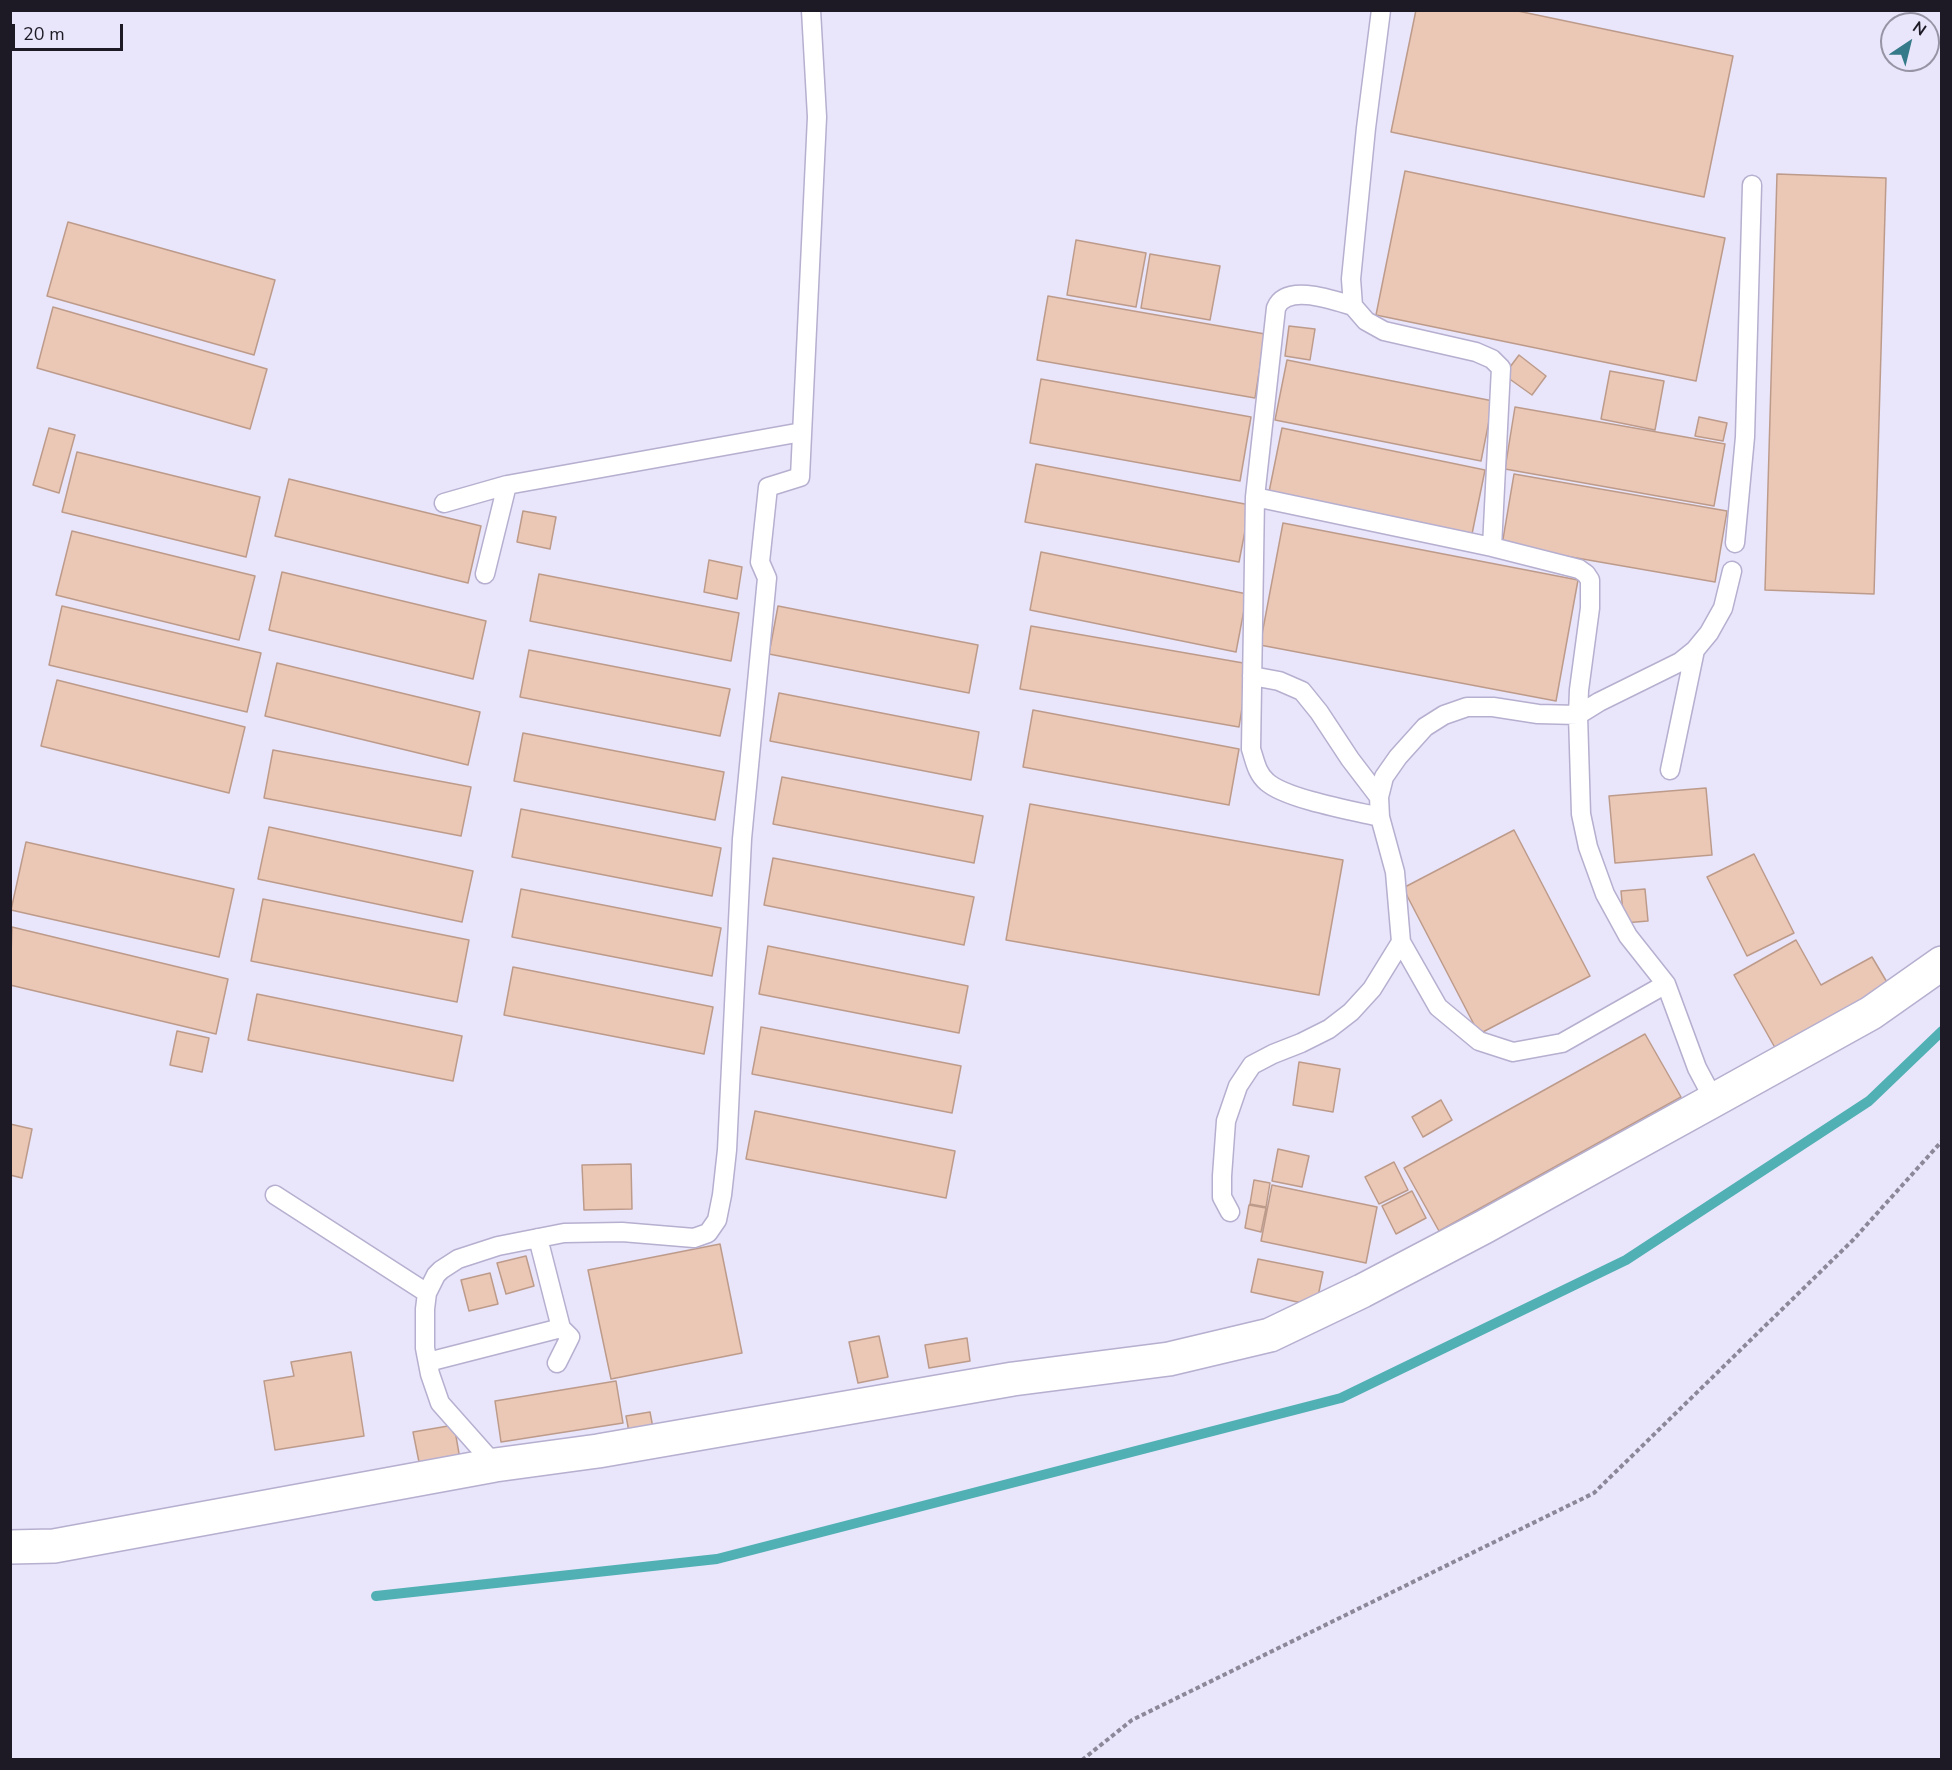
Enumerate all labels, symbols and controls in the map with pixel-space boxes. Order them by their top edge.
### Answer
scale bar [15,12,126,50]
north arrow [1880,12,1940,72]
text: N [1908,16,1930,41]
text: 20 m [23,22,65,46]

